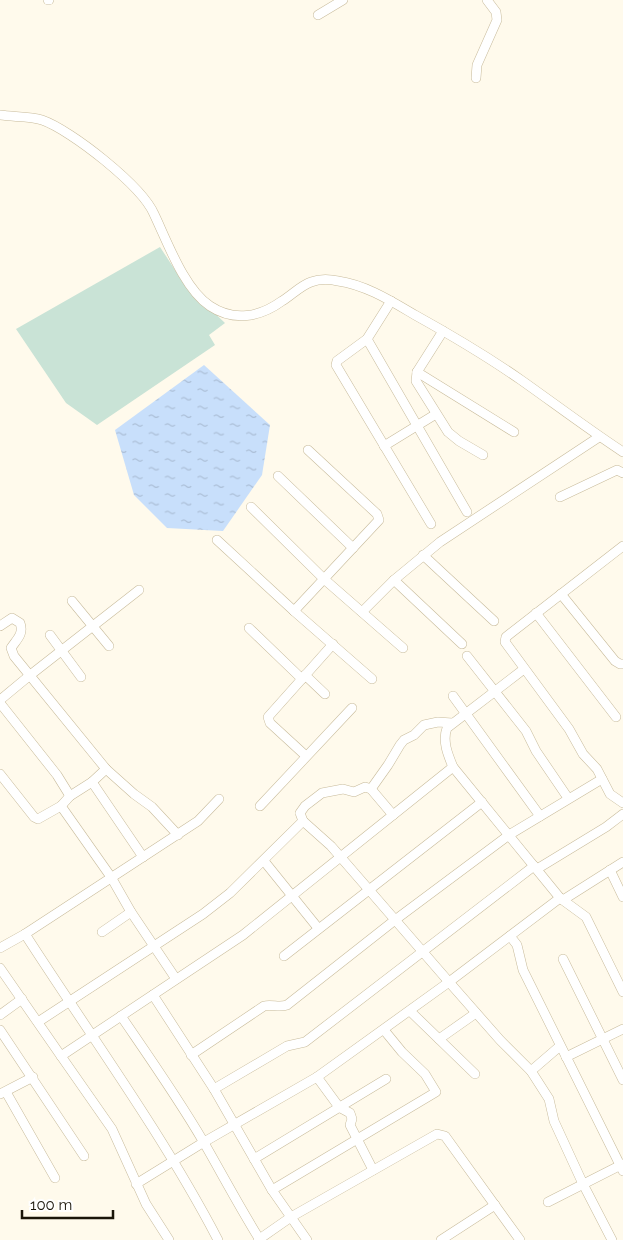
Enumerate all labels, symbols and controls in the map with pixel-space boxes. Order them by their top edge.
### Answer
scale bar [22,1188,114,1220]
text: 100 m [30,1196,72,1214]

